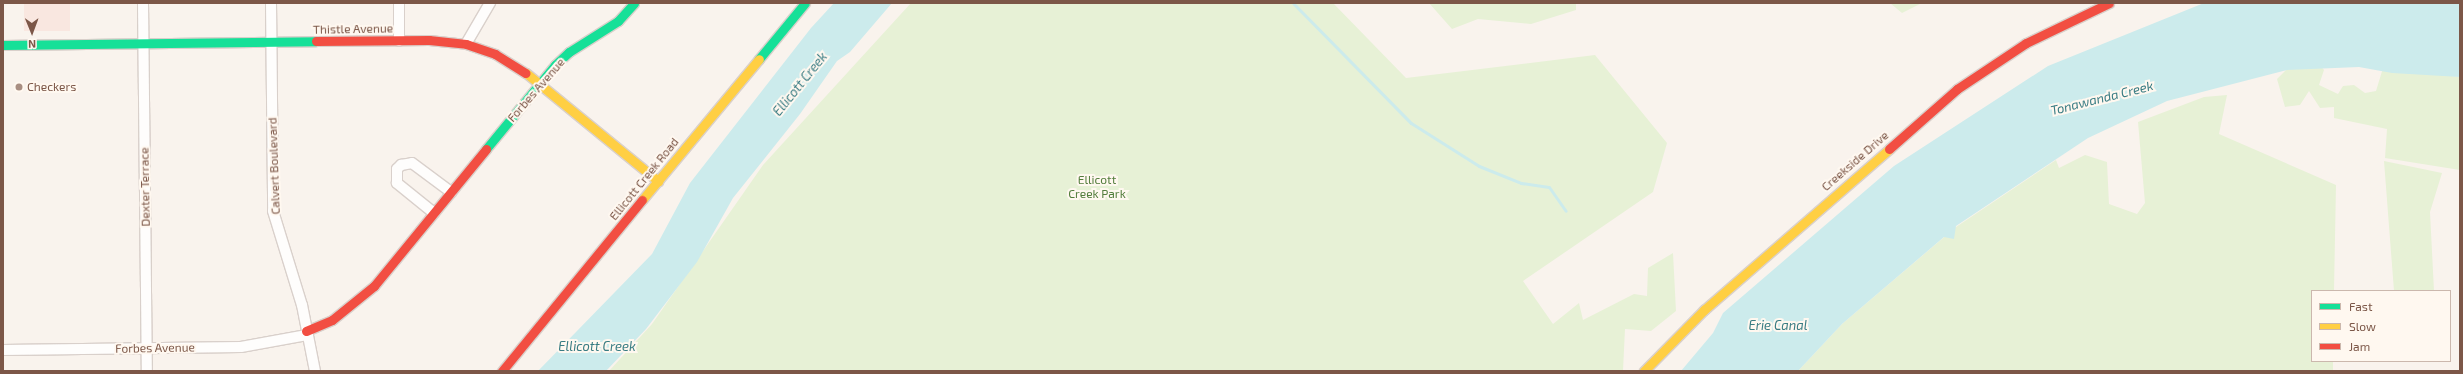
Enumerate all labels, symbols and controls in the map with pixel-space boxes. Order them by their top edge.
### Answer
north arrow [12,12,52,52]
street label: Thistle Avenue [313,21,393,37]
text: N [28,38,36,51]
water label: Ellicott Creek [770,49,830,119]
street label: Forbes Avenue [504,55,568,125]
water label: Tonawanda Creek [2049,78,2155,118]
place label: Checkers [27,80,76,94]
marker: Checkers [14,82,24,92]
street label: Calvert Boulevard [265,117,283,215]
street label: Creekside Drive [1819,128,1891,194]
street label: Ellicott Creek Road [606,135,682,223]
street label: Dexter Terrace [137,147,153,227]
park label: Ellicott Creek Park [1068,173,1126,201]
legend [2311,290,2451,362]
text: Fast [2349,299,2372,313]
water label: Erie Canal [1748,317,1808,333]
text: Slow [2349,319,2376,333]
water label: Ellicott Creek [558,338,636,354]
text: Jam [2349,339,2370,353]
street label: Forbes Avenue [115,340,195,356]

